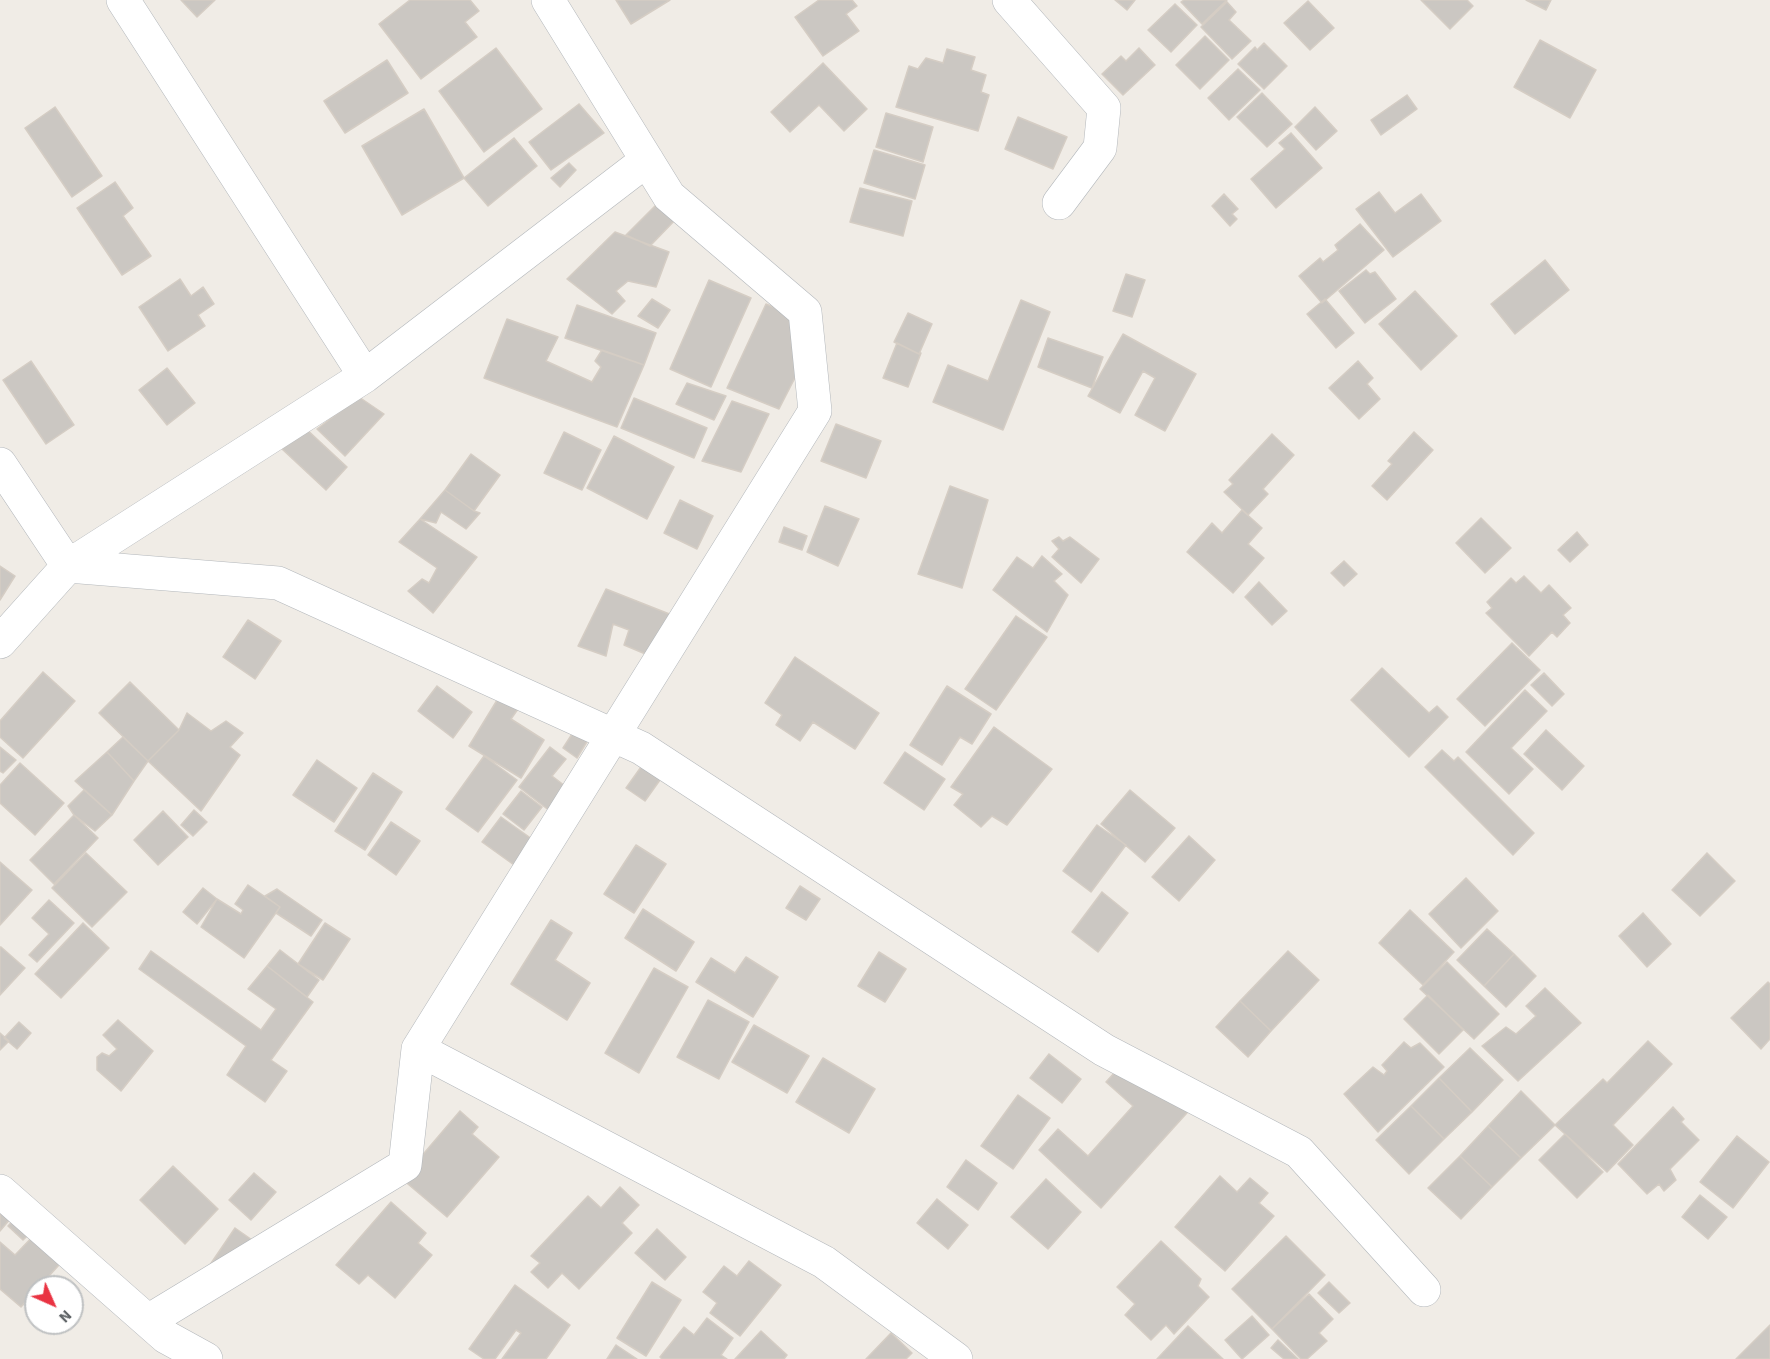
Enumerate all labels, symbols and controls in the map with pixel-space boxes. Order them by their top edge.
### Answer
north arrow [24,1275,84,1335]
text: N [54,1305,77,1328]

